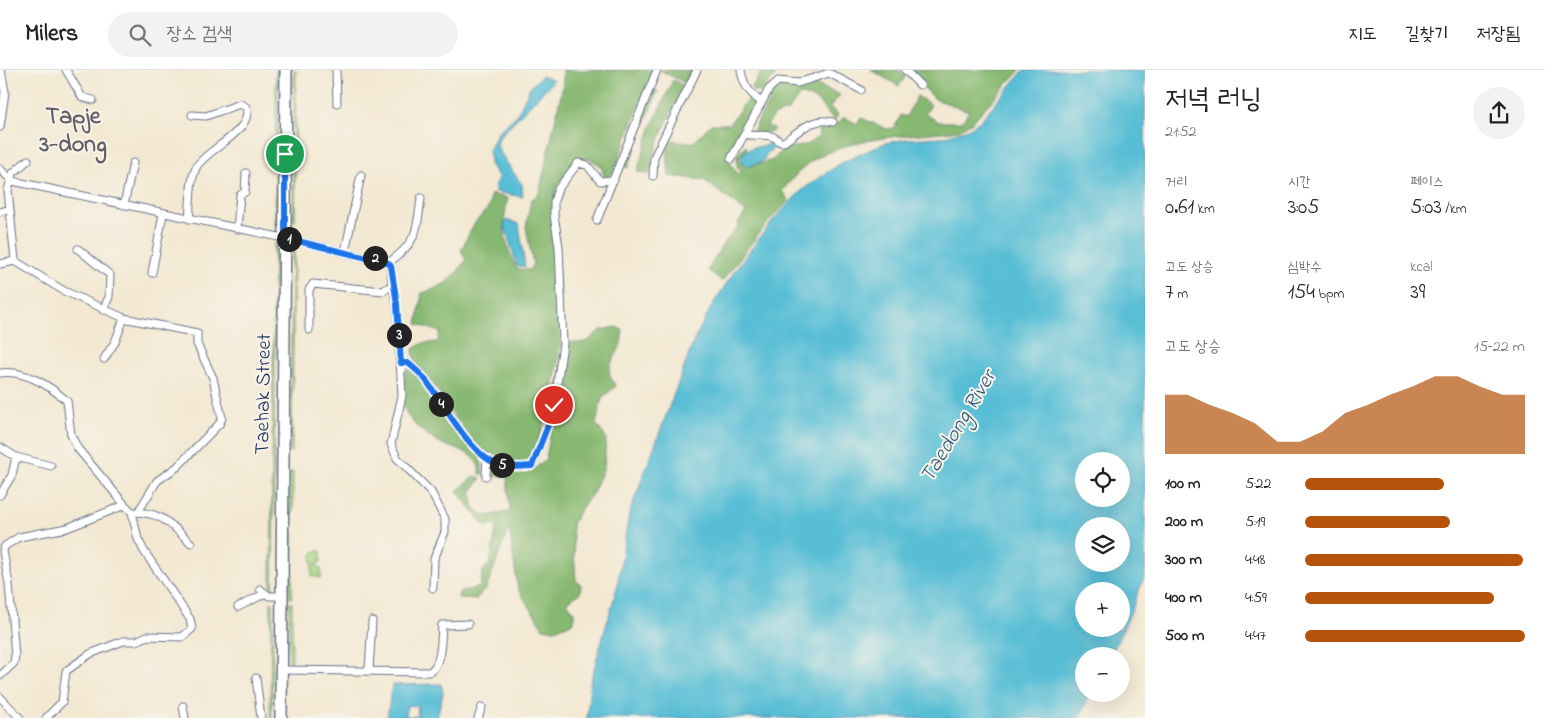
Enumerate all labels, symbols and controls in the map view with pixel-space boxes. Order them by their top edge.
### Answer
search box [108,12,458,57]
text: Milers [25,17,78,52]
icon: search [126,21,154,49]
text: 장소 검색 [166,21,232,48]
text: 지도 [1348,22,1377,48]
text: 길찾기 [1405,22,1449,48]
text: 저장됨 [1477,22,1520,48]
text: 저녁 러닝 [1165,80,1262,121]
button: share [1473,87,1525,139]
district label: Tapje 3-dong [38,100,107,164]
text: 21:52 [1165,120,1197,144]
pin [264,133,306,175]
icon: arrive [271,140,299,168]
text: 거리 [1165,172,1188,193]
text: 시간 [1288,172,1310,193]
text: 페이스 [1410,172,1444,193]
text: 0.61 [1165,193,1194,223]
text: 3:05 [1288,193,1319,223]
text: 5:03 [1410,193,1442,223]
text: km [1194,199,1215,220]
text: /km [1442,199,1467,220]
pin: 1 [276,226,302,252]
text: 1 [287,229,292,250]
pin: 2 [362,246,388,270]
text: 2 [372,248,379,269]
text: 고도 상승 [1165,257,1214,278]
text: 심박수 [1288,257,1321,278]
text: kcal [1410,257,1433,278]
text: 7 [1165,278,1174,308]
text: 154 [1288,278,1315,308]
text: 39 [1410,278,1425,308]
text: m [1174,284,1188,305]
text: bpm [1315,284,1344,305]
pin: 3 [386,322,412,348]
text: 3 [397,325,402,346]
street label: Taehak Street [248,333,280,455]
text: 고도 상승 [1165,335,1221,359]
text: 15–22 m [1474,335,1525,359]
water label: Taedong River [913,362,1007,489]
pin [533,384,575,426]
icon: check [540,391,568,419]
pin: 4 [428,392,454,416]
text: 4 [439,394,444,415]
pin: 5 [490,452,514,478]
map controls [1075,452,1130,702]
button: locate [1075,452,1130,507]
text: 5 [498,455,507,476]
text: 100 m [1165,472,1200,496]
text: 5:22 [1245,472,1271,496]
text: 200 m [1165,510,1203,534]
text: 5:19 [1245,510,1265,534]
button: layers [1075,517,1130,572]
text: 300 m [1165,548,1202,572]
text: 4:48 [1245,548,1266,572]
button: + [1075,582,1130,637]
text: 400 m [1165,586,1202,610]
text: 4:59 [1245,586,1267,610]
text: 500 m [1165,624,1204,648]
text: 4:47 [1245,624,1266,648]
button: − [1075,647,1130,702]

